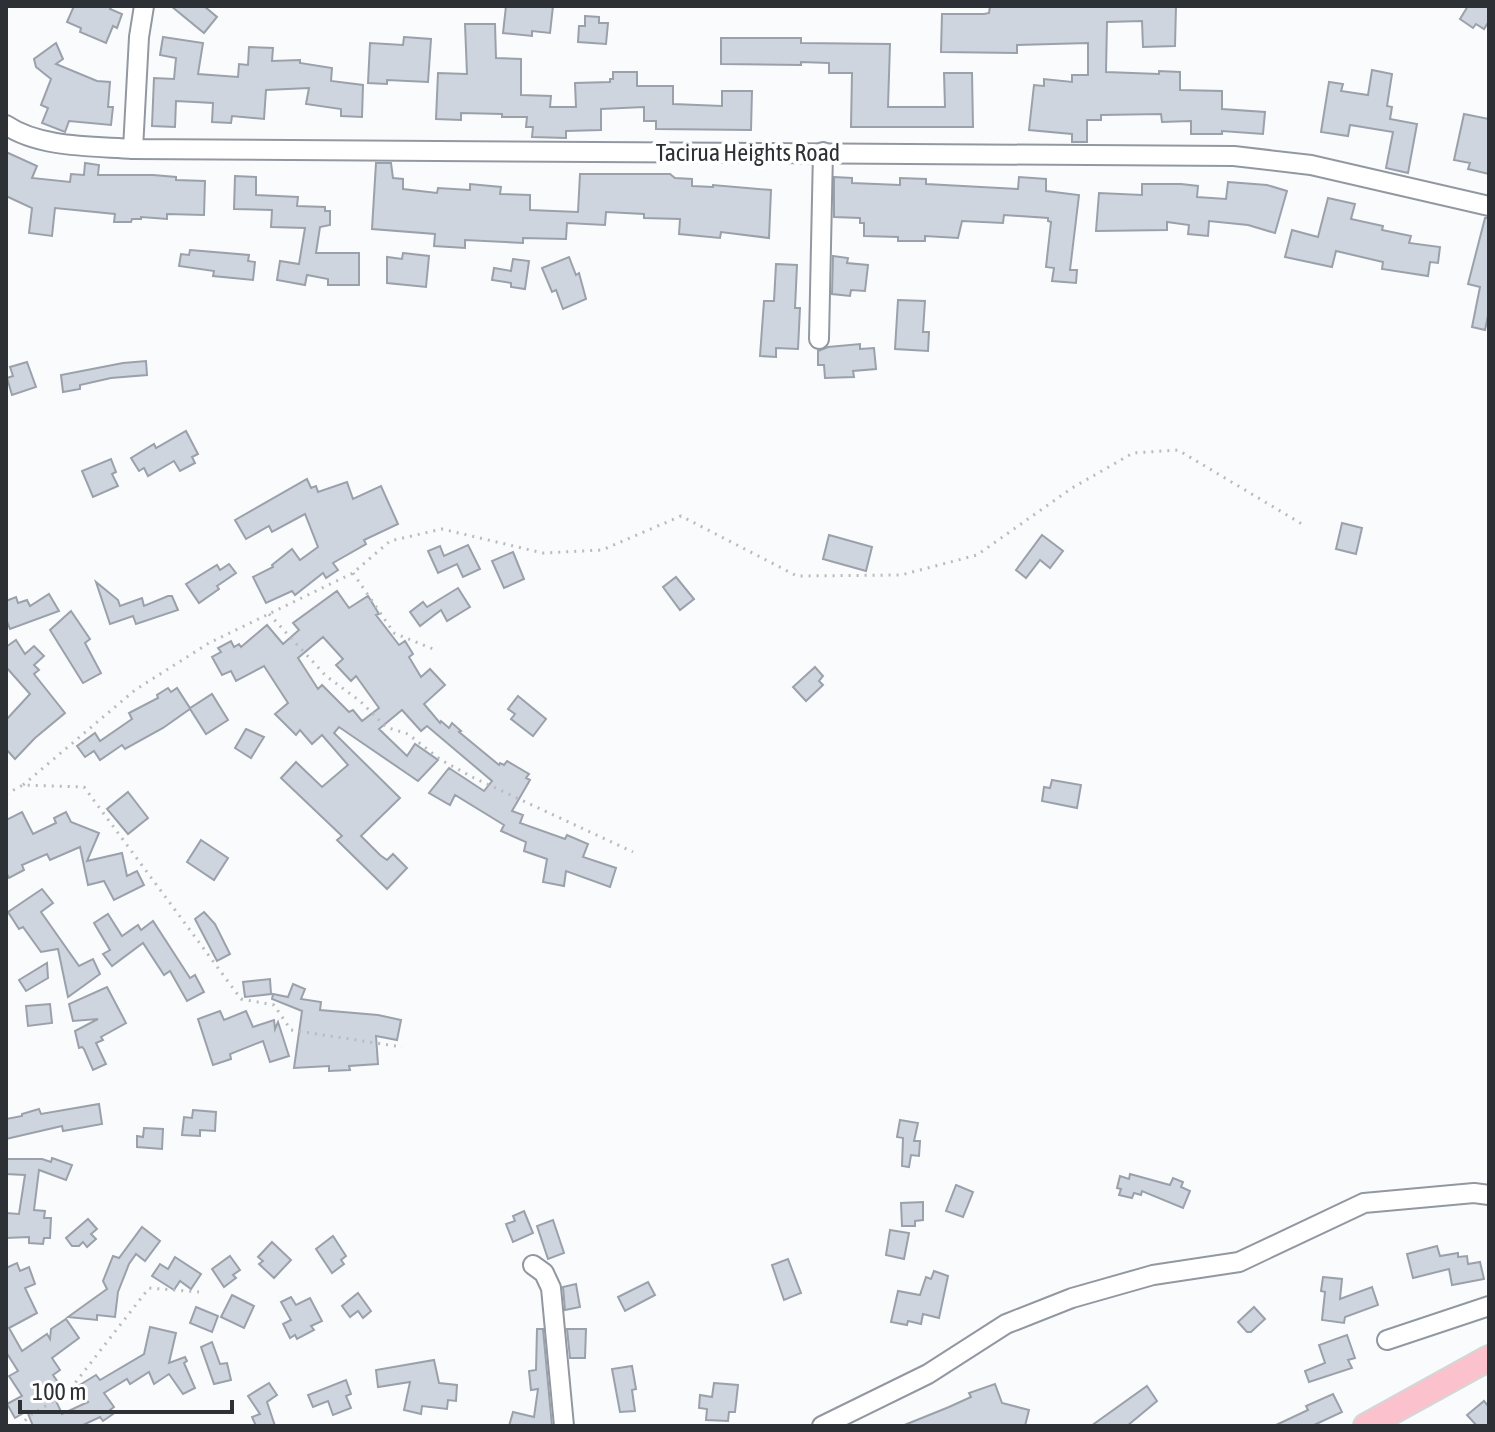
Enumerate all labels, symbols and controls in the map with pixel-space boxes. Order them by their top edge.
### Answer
street label: Tacirua Heights Road [656,139,840,166]
scale bar [20,1364,232,1414]
text: 100 m [32,1378,86,1405]

